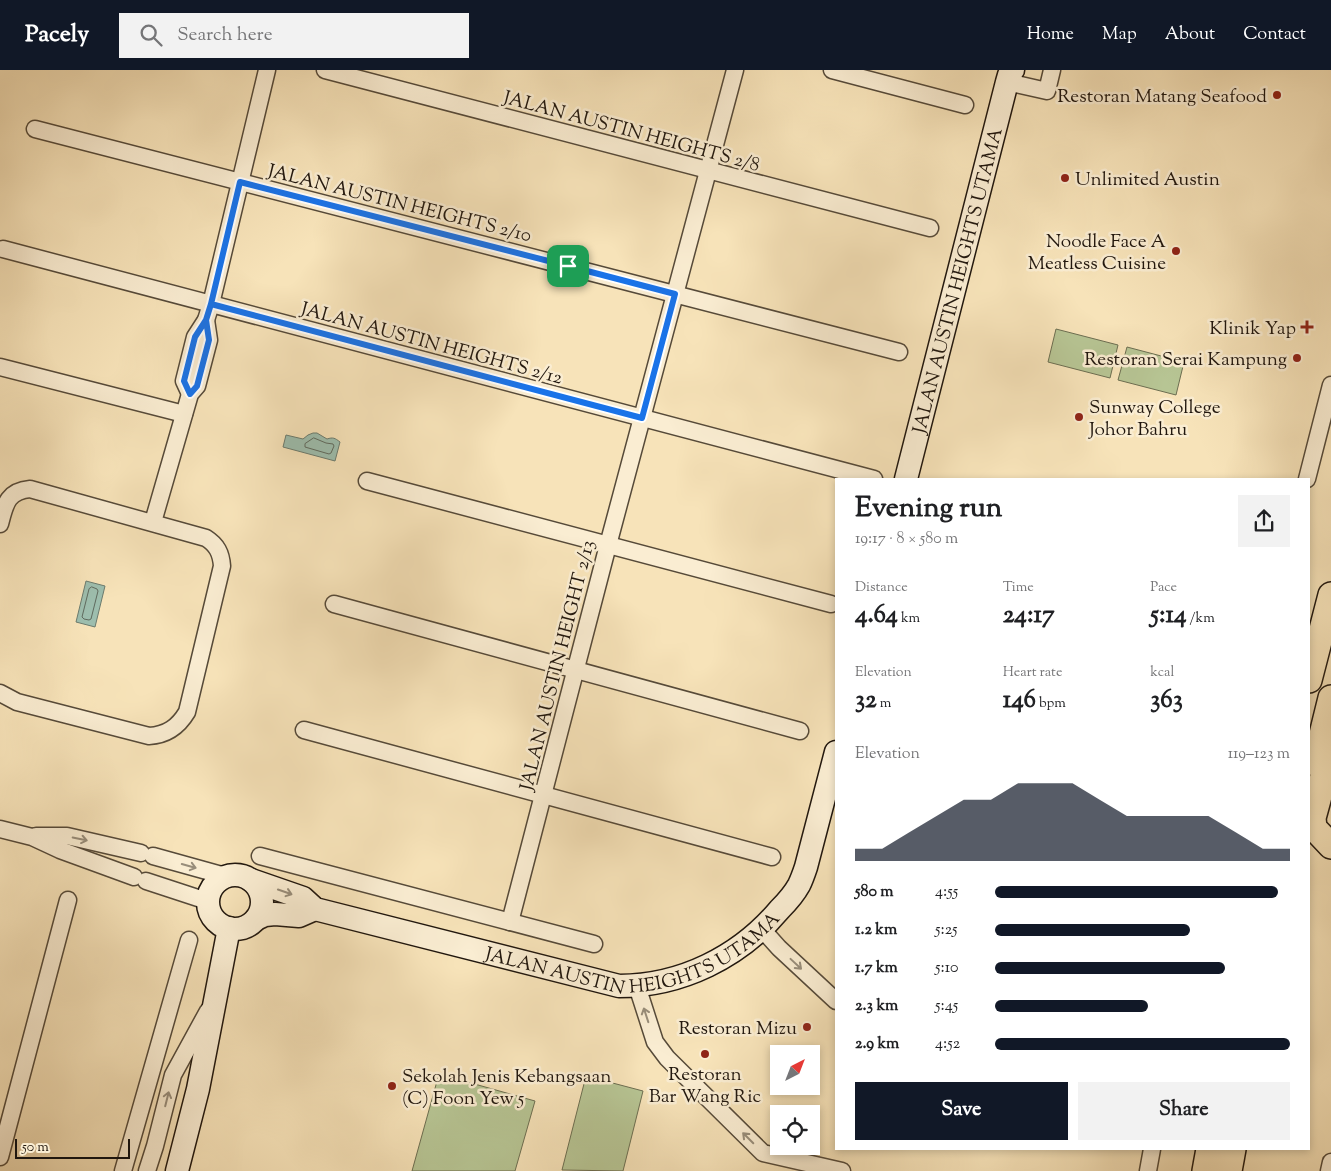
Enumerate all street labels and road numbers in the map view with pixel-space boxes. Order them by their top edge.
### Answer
street label: JALAN AUSTIN HEIGHTS 2/8 [499,85,763,180]
street label: JALAN AUSTIN HEIGHTS UTAMA [907,125,1011,438]
street label: JALAN AUSTIN HEIGHTS 2/10 [264,158,534,250]
street label: JALAN AUSTIN HEIGHTS 2/12 [297,296,565,392]
street label: JALAN AUSTIN HEIGHT 2/13 [514,538,603,795]
street label: JALAN AUSTIN HEIGHTS UTAMA [481,906,788,1003]

